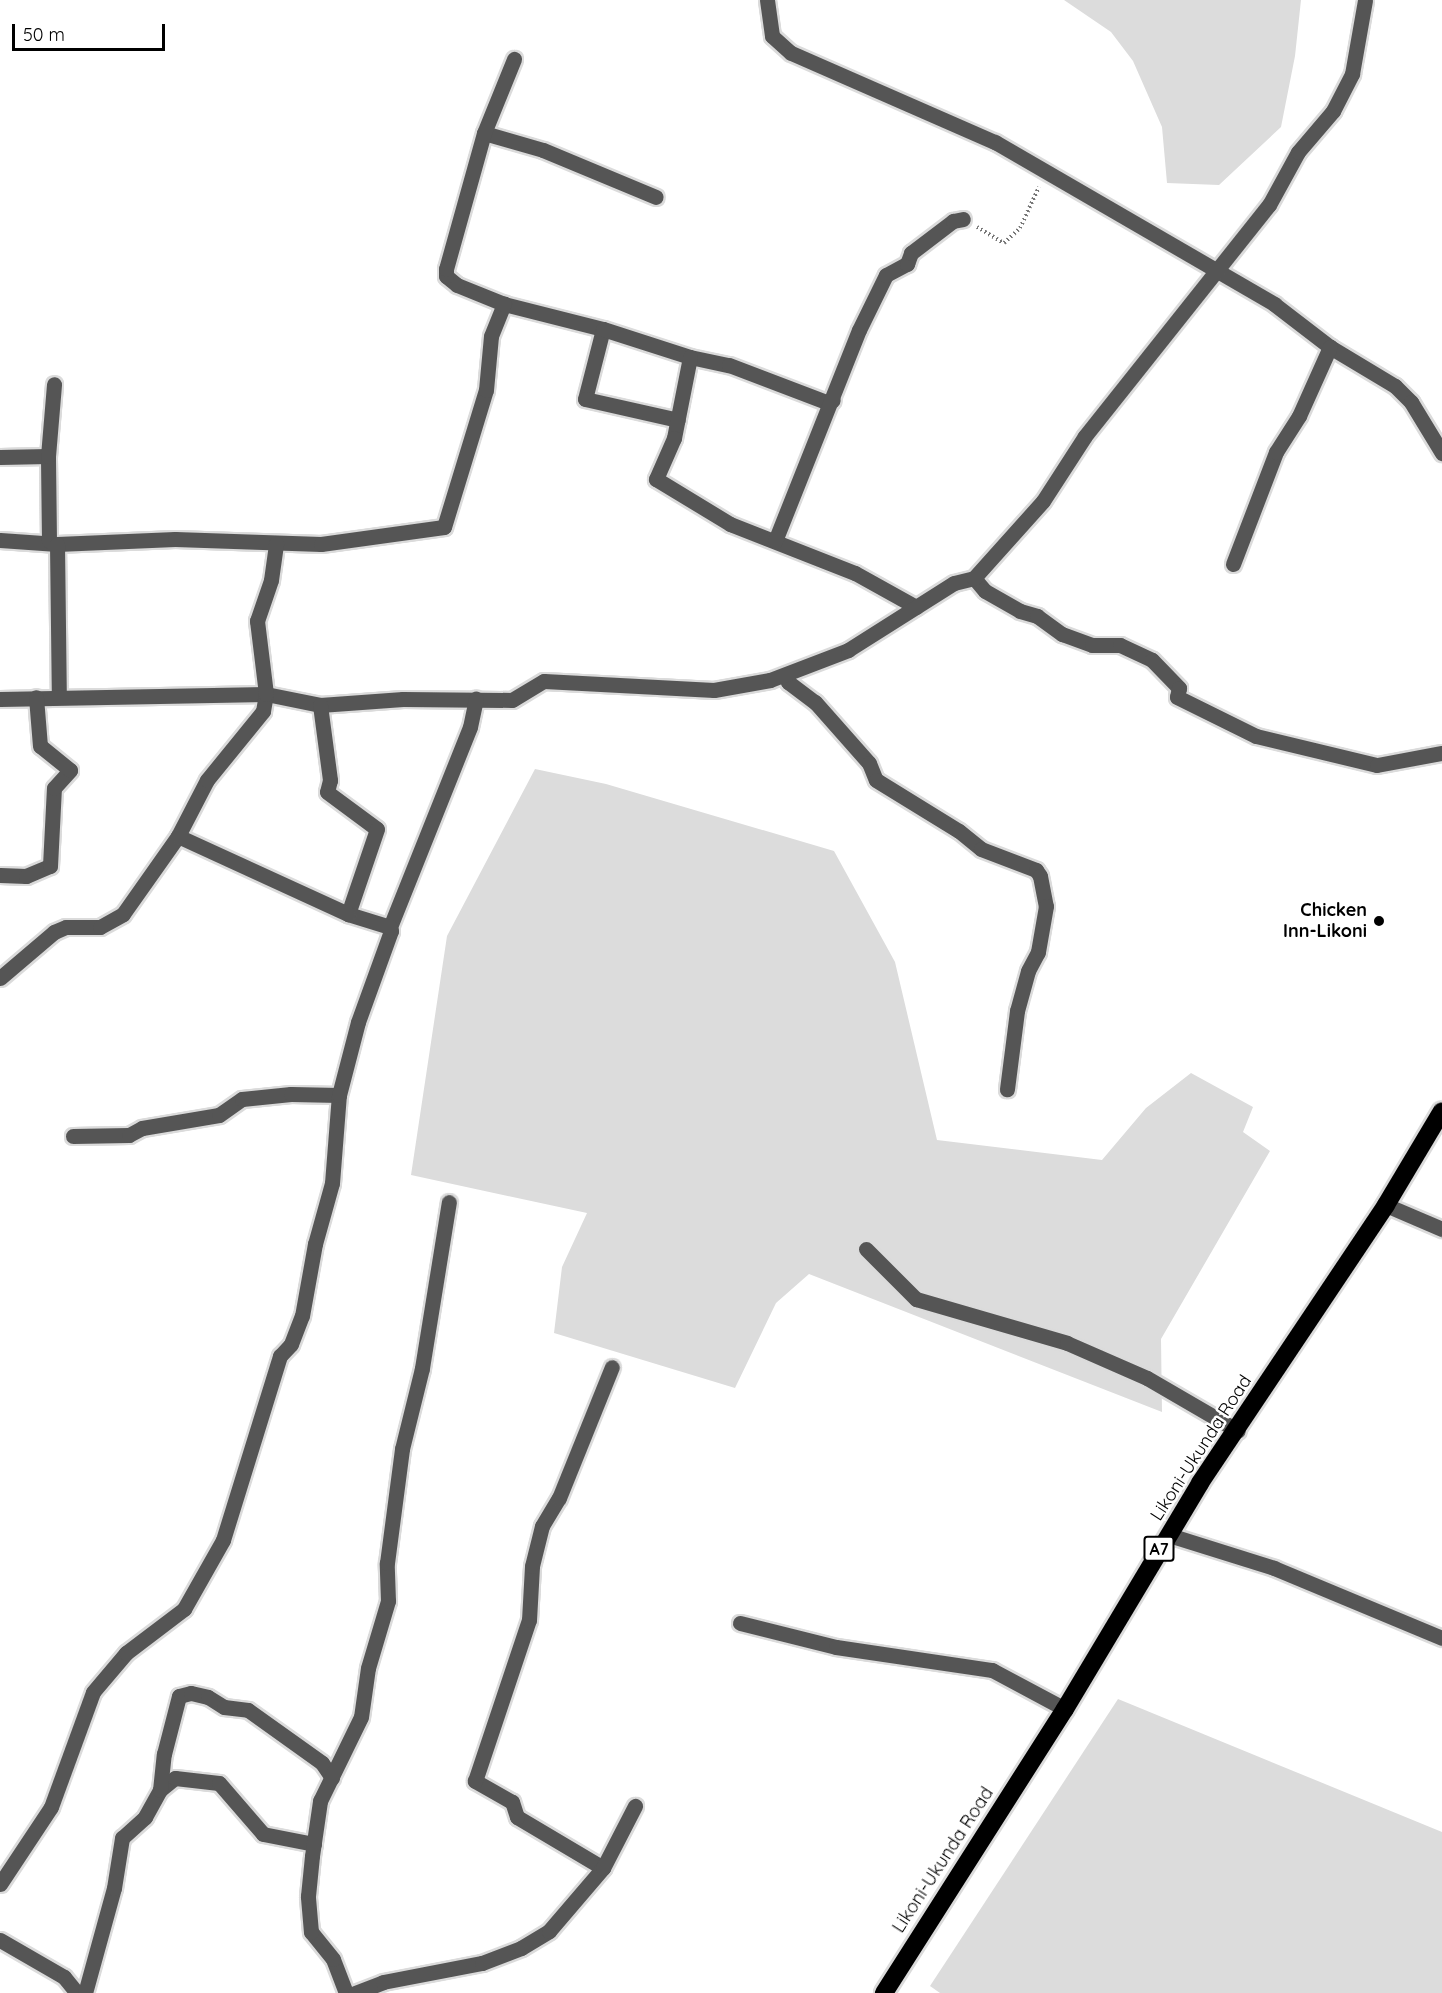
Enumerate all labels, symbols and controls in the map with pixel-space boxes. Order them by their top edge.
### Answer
scale bar [15,12,168,50]
text: 50 m [23,23,65,46]
place label: Chicken Inn-Likoni [1283,900,1367,942]
marker: Chicken Inn-Likoni [1372,914,1386,928]
street label: Likoni-Ukunda Road [1146,1371,1256,1525]
road number: A7 [1142,1536,1176,1562]
street label: Likoni-Ukunda Road [888,1783,998,1937]

